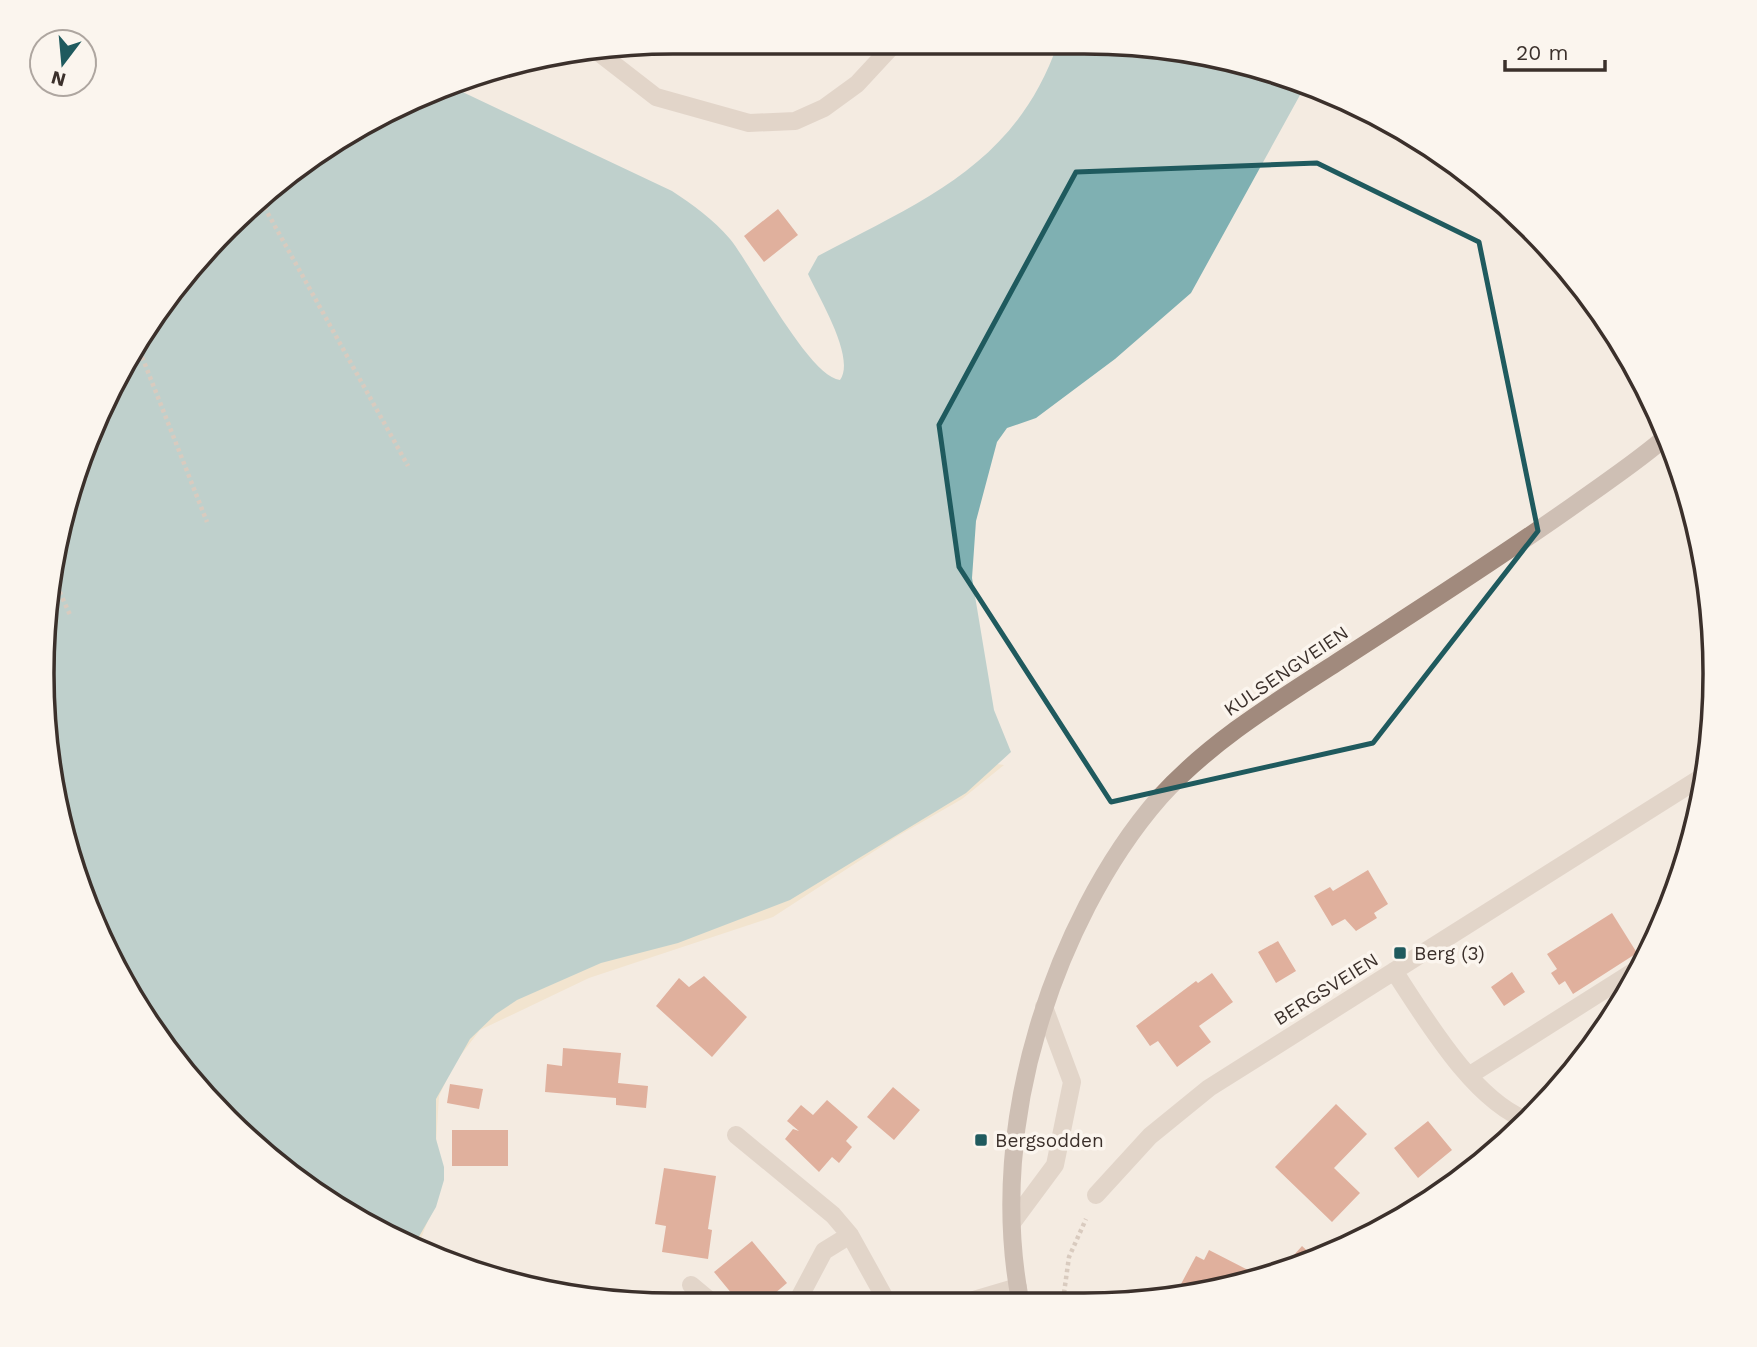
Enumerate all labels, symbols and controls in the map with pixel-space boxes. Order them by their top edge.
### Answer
north arrow [28,28,98,98]
scale bar [1505,28,1605,72]
text: 20 m [1516,40,1568,65]
text: N [49,66,68,92]
street label: KULSENGVEIEN [1219,621,1353,721]
place label: Berg (3) [1414,942,1485,965]
marker: Berg (3) [1392,945,1408,961]
street label: BERGSVEIEN [1269,948,1383,1030]
place label: Bergsodden [995,1129,1104,1152]
marker: Bergsodden [973,1132,989,1148]

